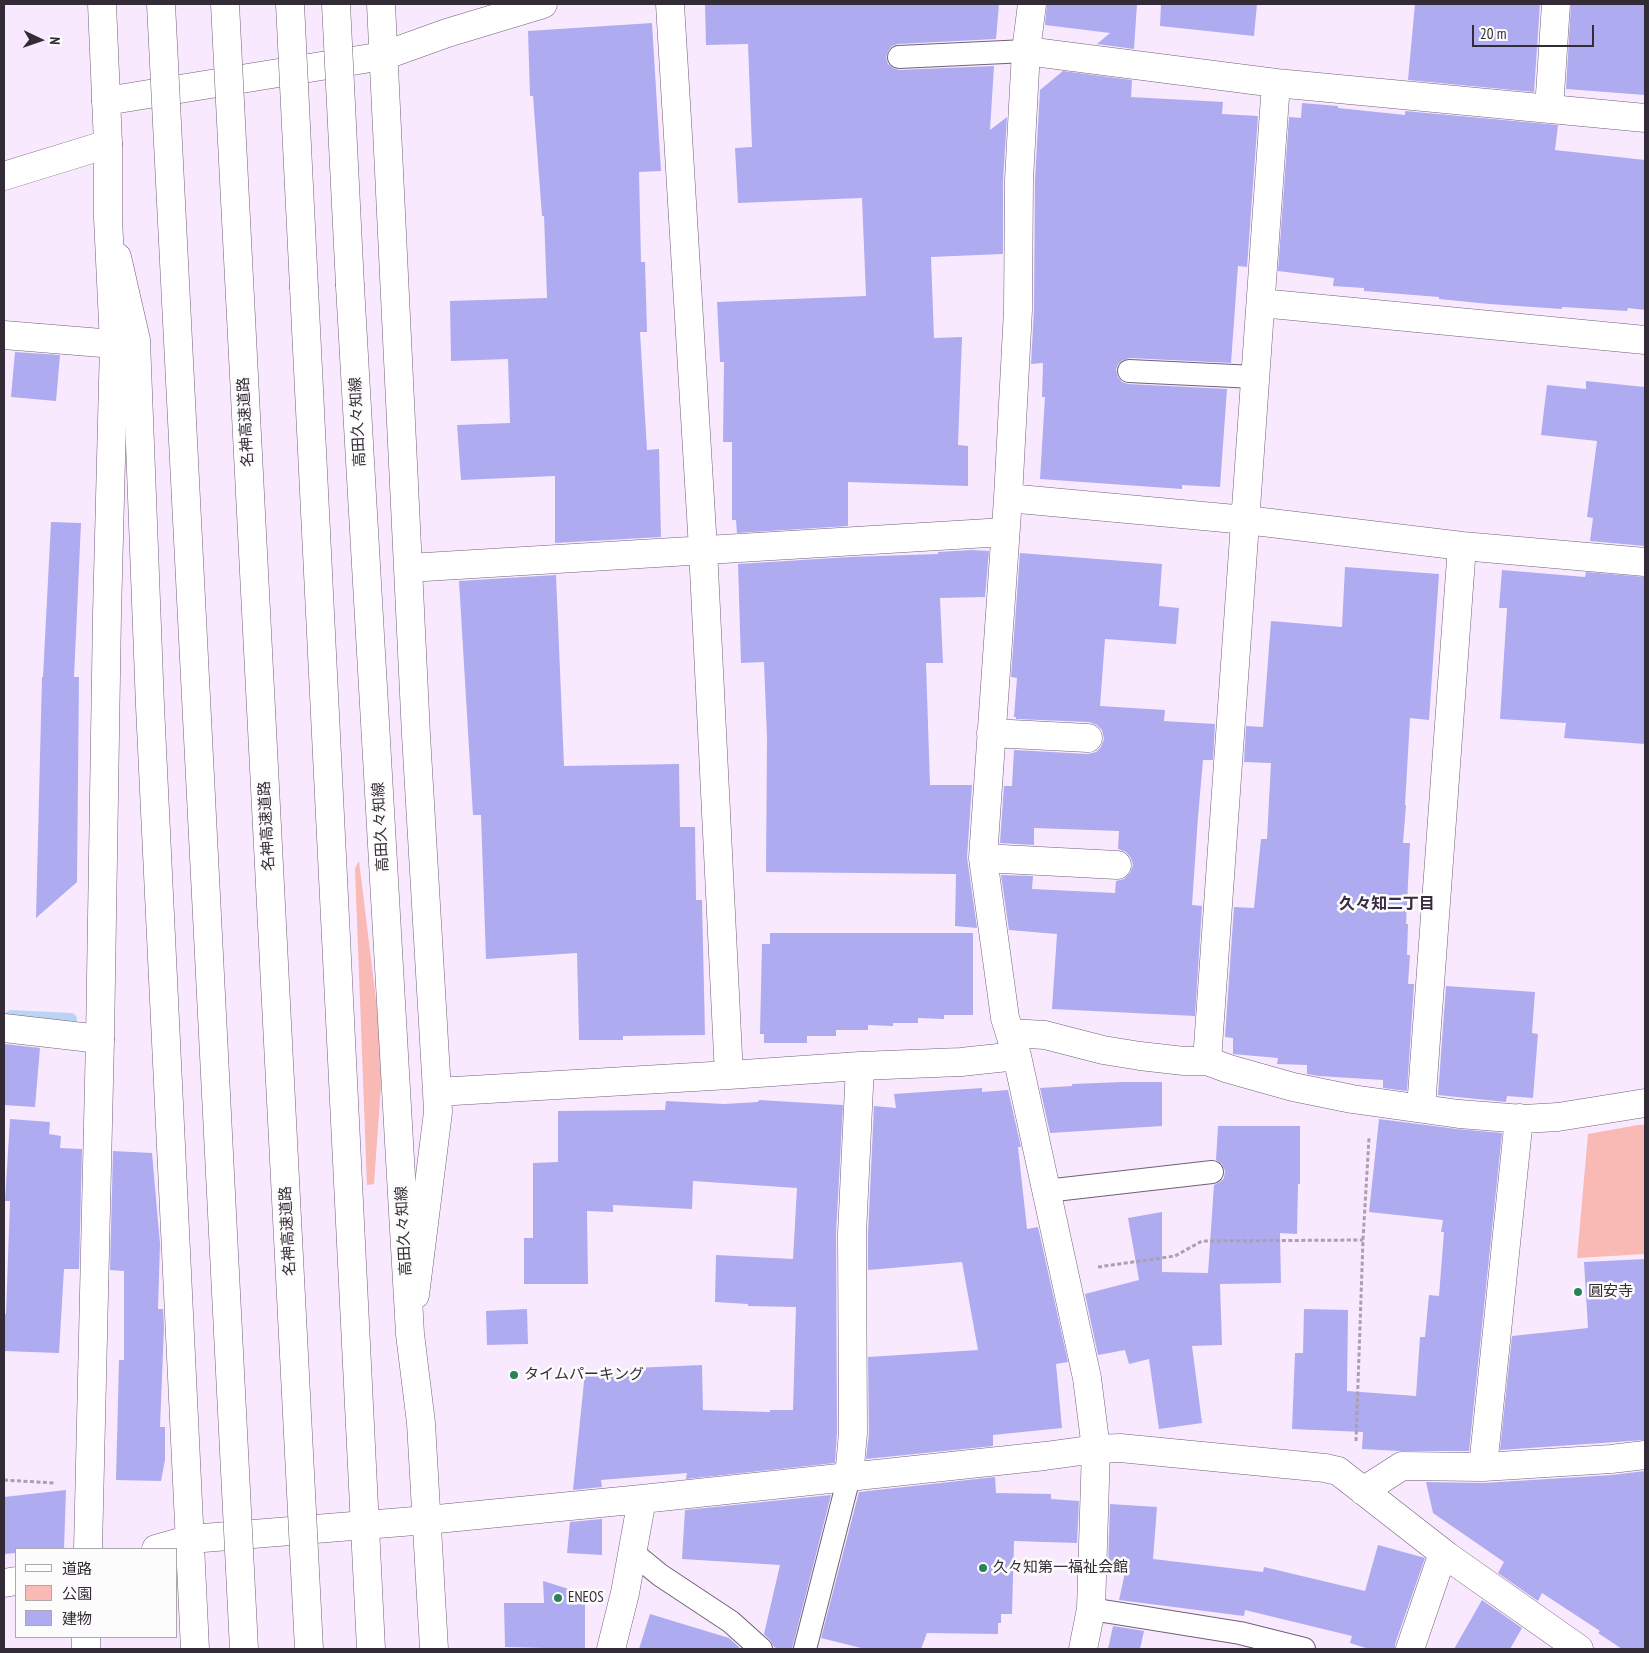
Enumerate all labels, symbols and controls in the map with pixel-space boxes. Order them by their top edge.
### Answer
north arrow [15,15,65,65]
scale bar [1474,15,1596,47]
text: 20 m [1480,24,1506,43]
text: N [46,37,64,45]
street label: 名神高速道路 [235,377,257,467]
street label: 高田久々知線 [347,377,369,467]
street label: 名神高速道路 [256,781,278,871]
street label: 高田久々知線 [370,782,392,872]
district label: 久々知二丁目 [1339,894,1435,914]
street label: 名神高速道路 [277,1186,299,1276]
street label: 高田久々知線 [393,1186,415,1276]
place label: 圓安寺 [1588,1283,1633,1301]
marker: 圓安寺 [1572,1286,1584,1298]
place label: タイムパーキング [524,1366,644,1384]
marker: タイムパーキング [508,1369,520,1381]
legend [15,1548,178,1638]
text: 道路 [62,1559,92,1578]
place label: 久々知第一福祉会館 [993,1559,1128,1577]
marker: 久々知第一福祉会館 [977,1562,989,1574]
text: 公園 [62,1584,92,1603]
place label: ENEOS [568,1589,604,1607]
marker: ENEOS [552,1592,564,1604]
text: 建物 [62,1609,92,1628]

